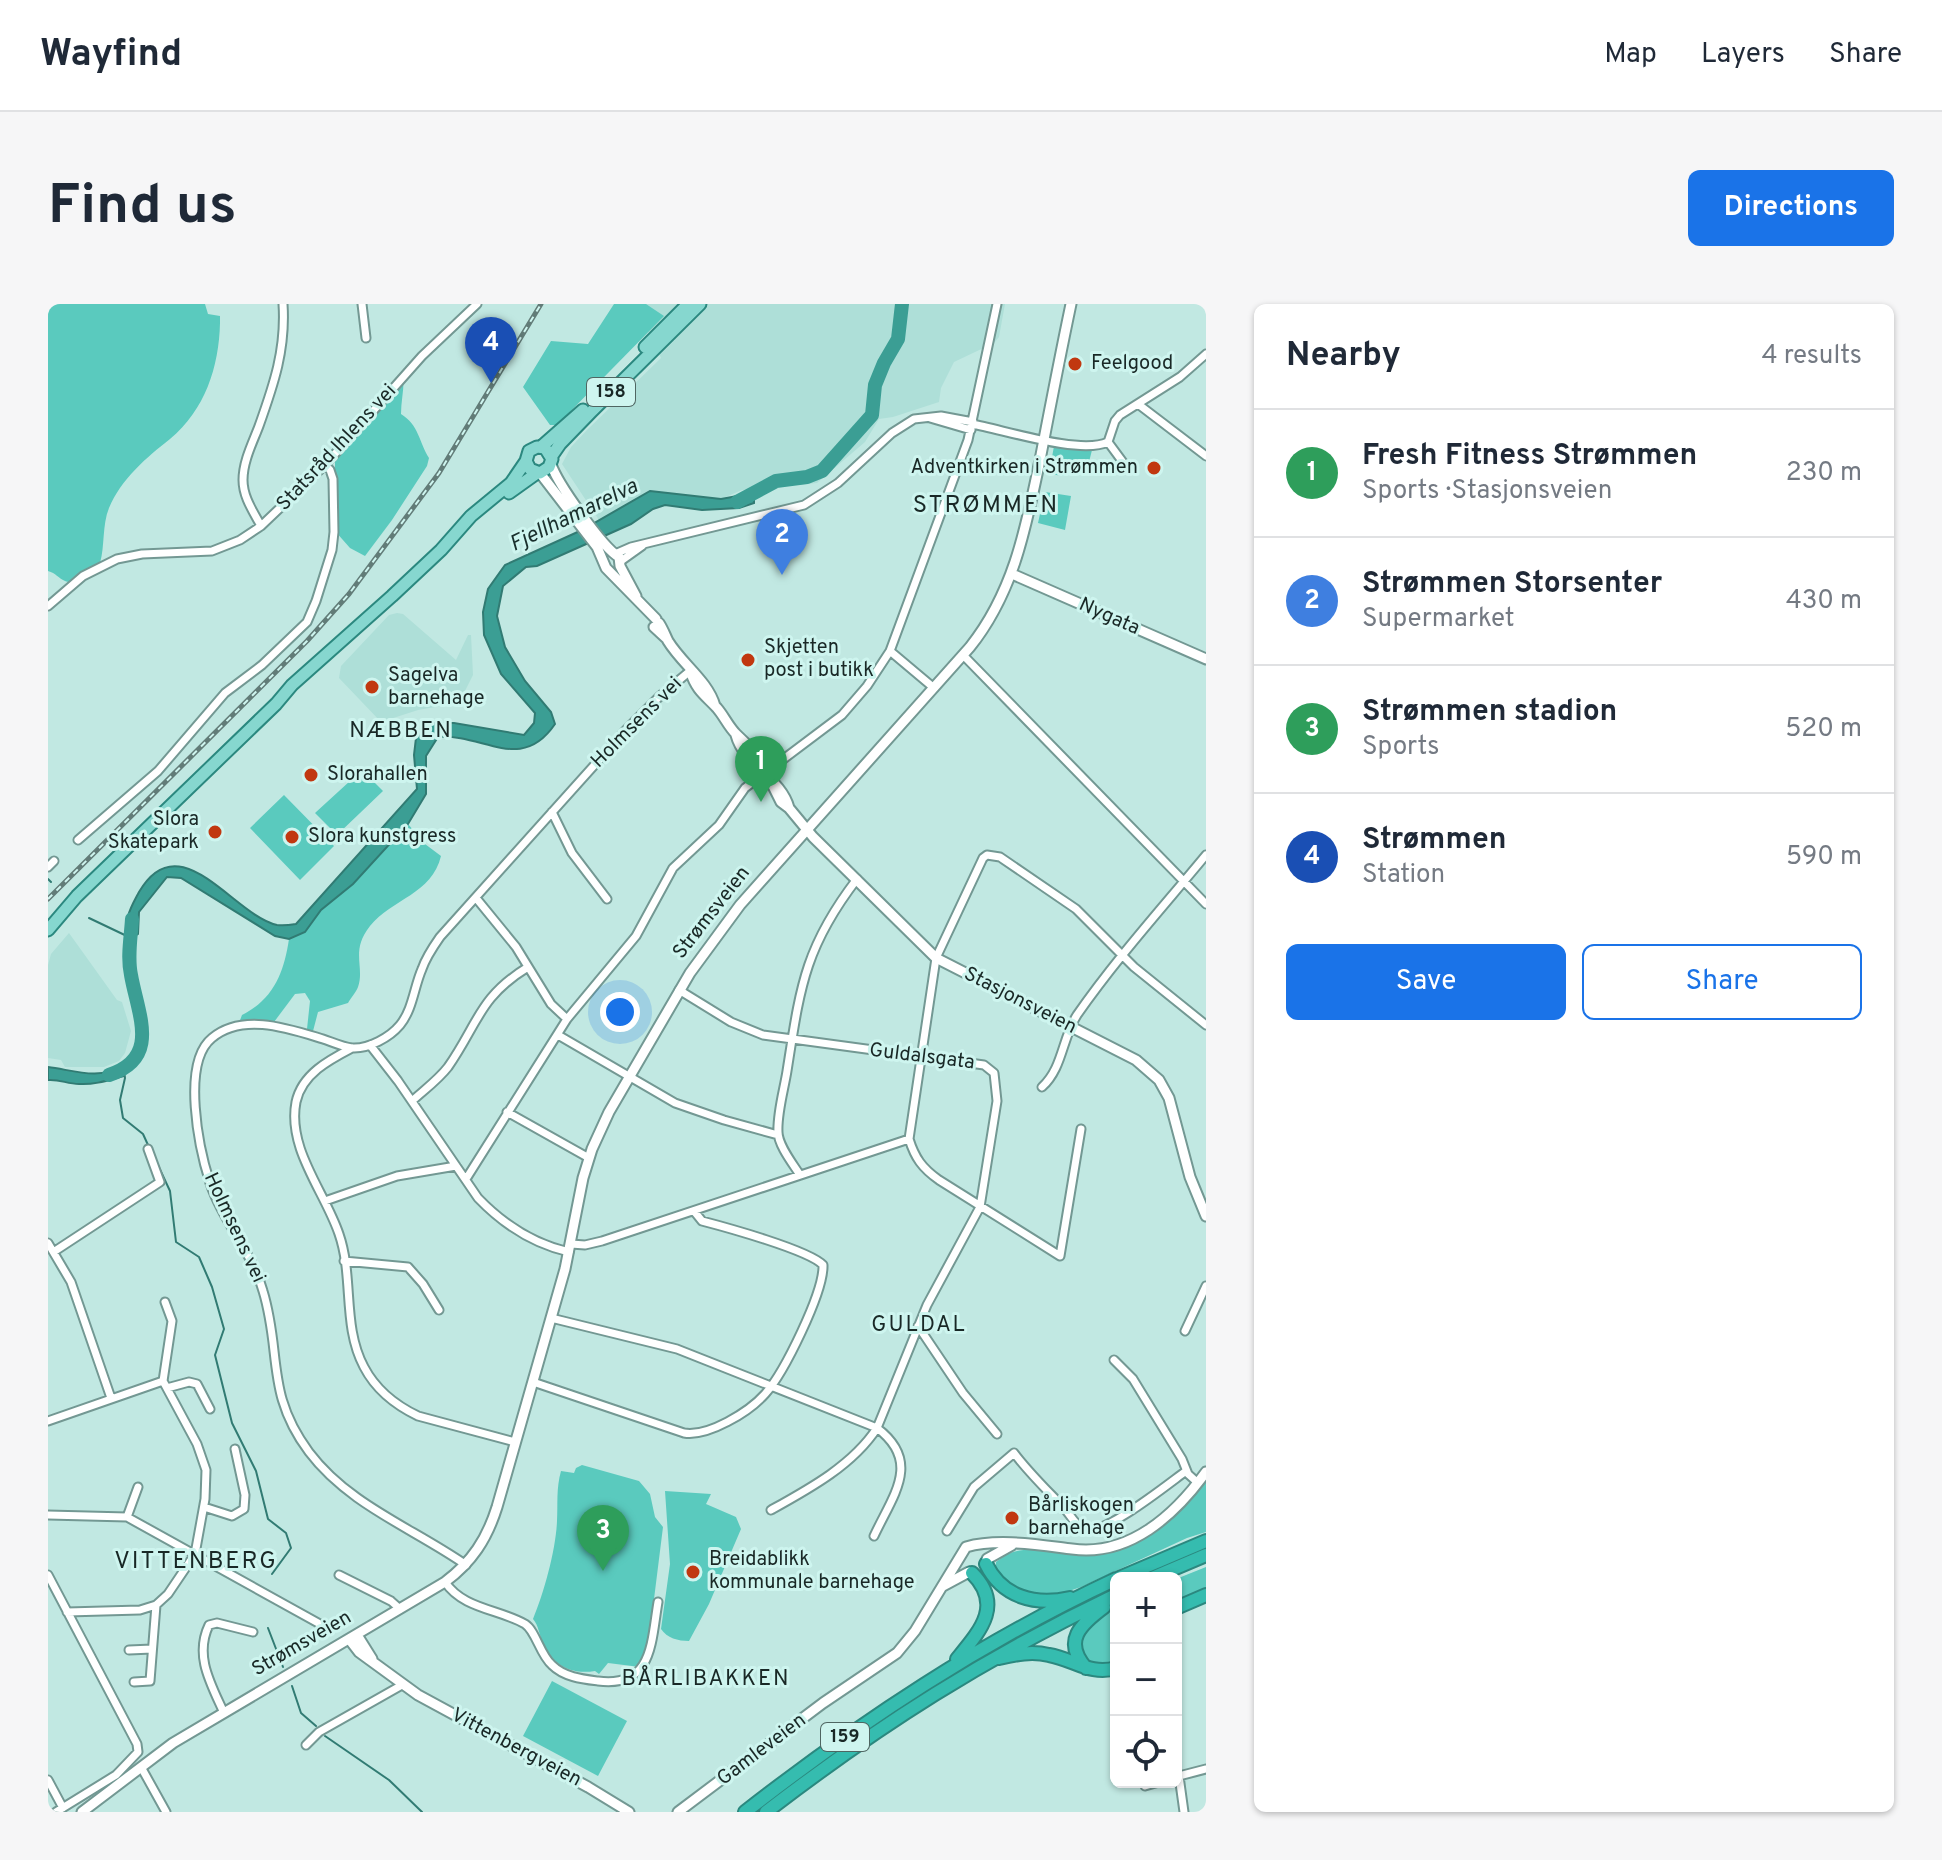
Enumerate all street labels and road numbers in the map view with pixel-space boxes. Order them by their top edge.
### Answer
road number: 158 [587,378,635,406]
street label: Statsråd Ihlens vei [271,379,403,517]
street label: Nygata [1074,592,1144,642]
street label: Holmsens vei [586,672,688,774]
street label: Strømsveien [668,861,756,965]
street label: Stasjonsveien [959,961,1081,1041]
street label: Guldalsgata [868,1038,976,1076]
street label: Holmsens vei [197,1169,271,1287]
street label: Strømsveien [247,1605,357,1683]
street label: Vittenbergveien [446,1703,586,1793]
street label: Gamleveien [712,1708,812,1792]
road number: 159 [821,1723,869,1751]

